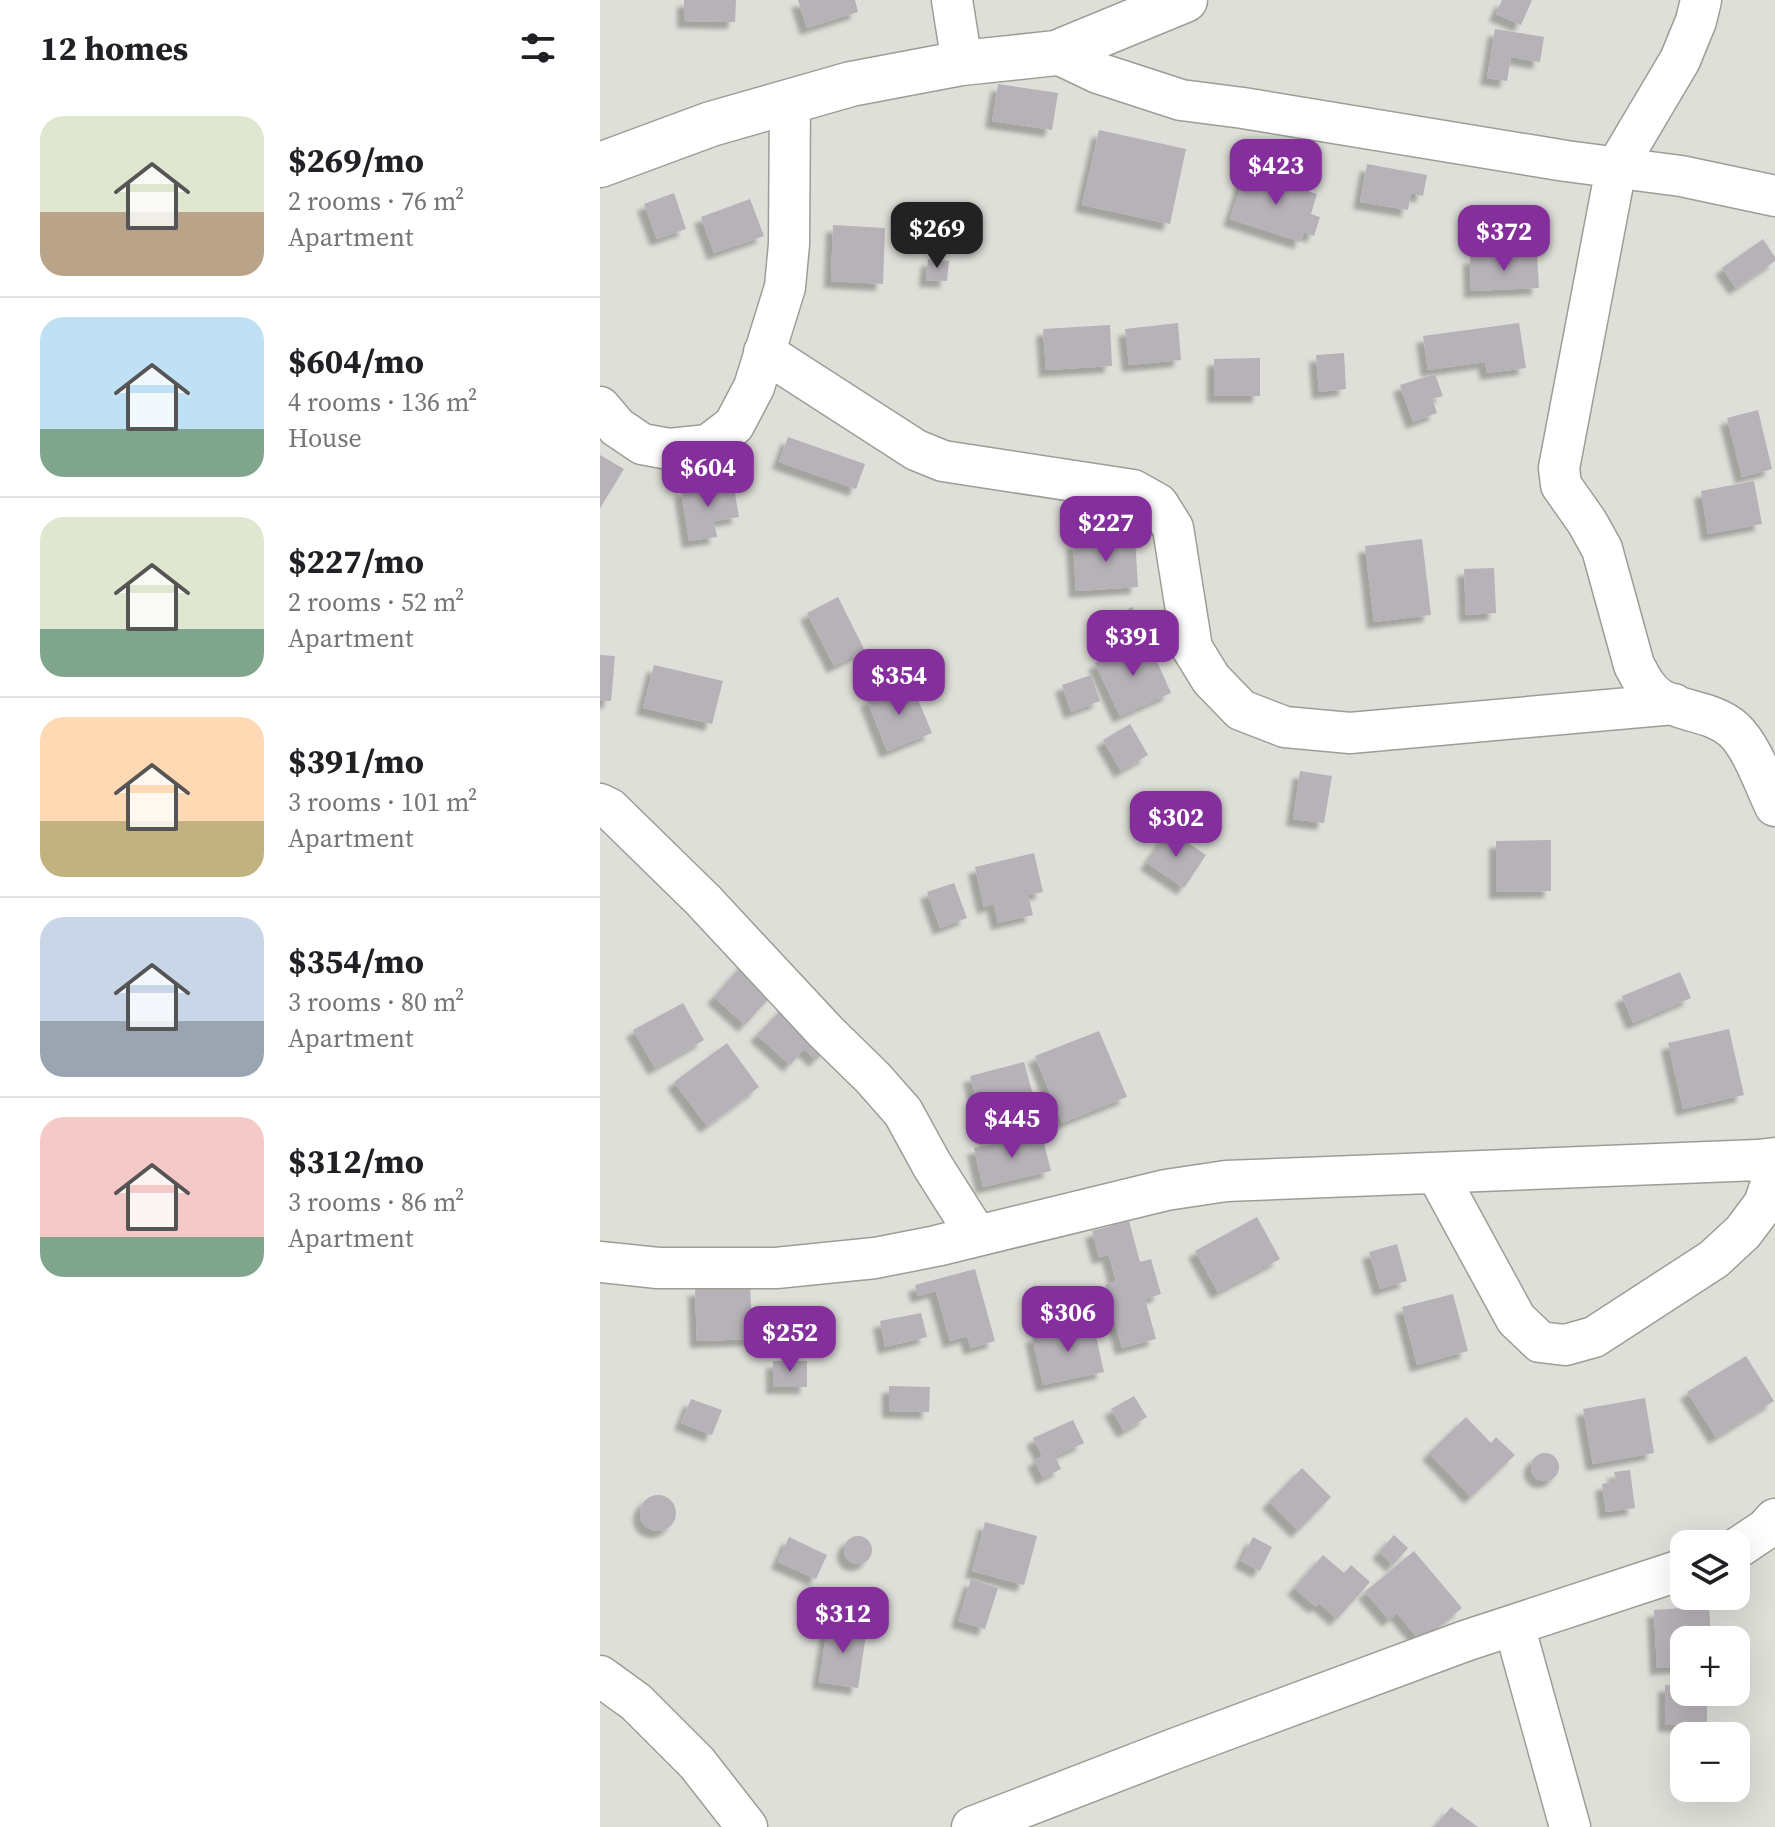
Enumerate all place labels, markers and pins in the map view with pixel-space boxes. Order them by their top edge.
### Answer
pin: $423 [1229,139,1323,207]
pin: $269 [890,202,984,270]
pin: $372 [1457,205,1551,273]
pin: $604 [661,441,755,509]
pin: $227 [1059,496,1153,564]
pin: $391 [1086,610,1180,678]
pin: $354 [852,649,946,717]
pin: $302 [1129,791,1223,859]
pin: $445 [965,1092,1059,1160]
pin: $306 [1021,1286,1115,1354]
pin: $252 [743,1306,837,1374]
pin: $312 [796,1587,890,1655]

